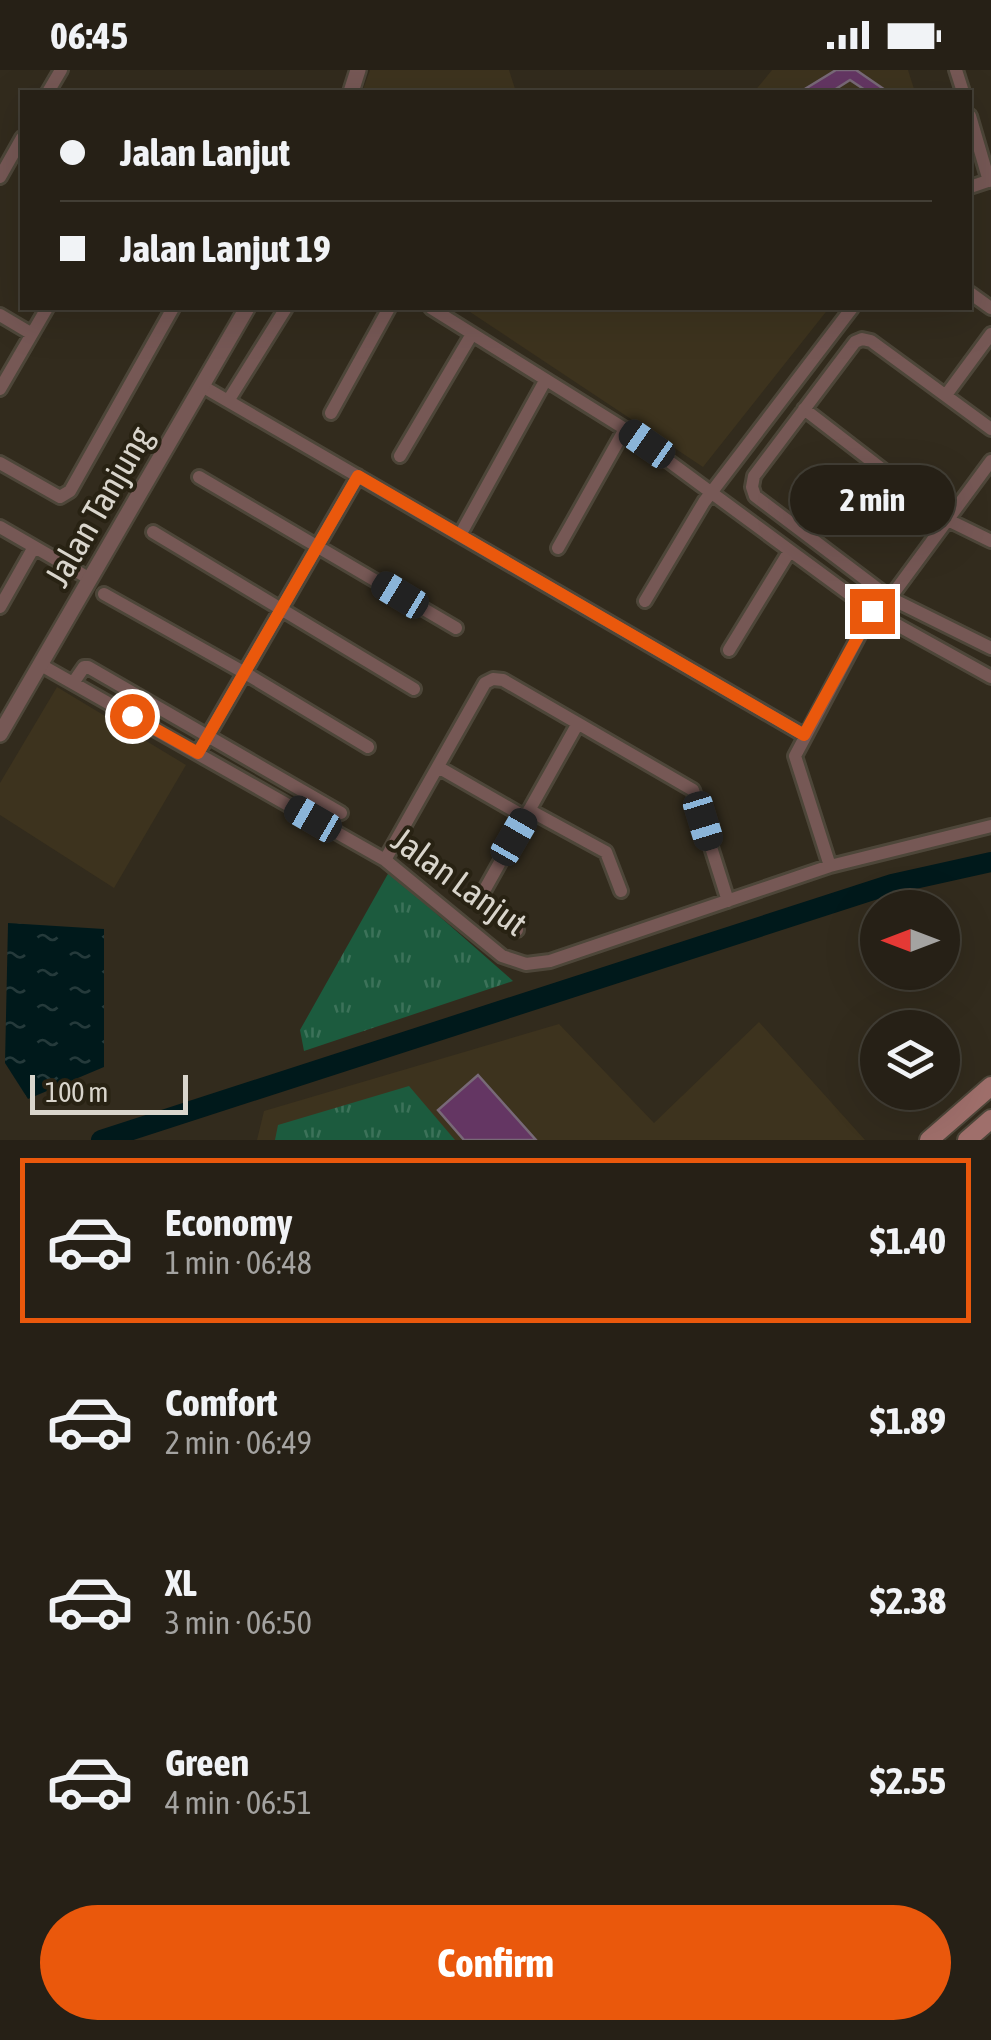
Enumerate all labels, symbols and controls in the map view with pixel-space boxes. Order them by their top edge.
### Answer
text: 06:45 [50,14,128,57]
text: Jalan Lanjut [120,131,290,174]
text: Jalan Lanjut 19 [120,227,331,270]
car [614,415,680,473]
street label: Jalan Tanjung [36,419,160,593]
callout: 2 min [790,466,954,536]
text: 2 min [840,481,905,518]
car [367,567,433,623]
route end [850,589,895,634]
route start [110,694,155,739]
car [680,788,726,854]
car [280,791,346,847]
car [486,804,542,870]
street label: Jalan Lanjut [385,819,535,943]
north arrow [860,890,960,990]
map controls [860,890,960,1110]
button: layers [860,1010,960,1110]
scale bar [30,1070,188,1114]
text: 100 m [45,1076,108,1108]
icon: car [45,1196,135,1286]
text: Economy [165,1201,292,1244]
text: $1.40 [870,1219,946,1262]
text: 1 min · 06:48 [165,1244,312,1281]
icon: car [45,1376,135,1466]
text: Comfort [165,1381,277,1424]
text: $1.89 [870,1399,946,1442]
text: 2 min · 06:49 [165,1424,312,1461]
icon: car [45,1556,135,1646]
text: XL [165,1561,197,1604]
text: $2.38 [870,1579,946,1622]
text: 3 min · 06:50 [165,1604,312,1641]
icon: car [45,1736,135,1826]
text: Green [165,1741,249,1784]
text: $2.55 [870,1759,946,1802]
text: 4 min · 06:51 [165,1784,312,1821]
button: Confirm [40,1905,951,2020]

